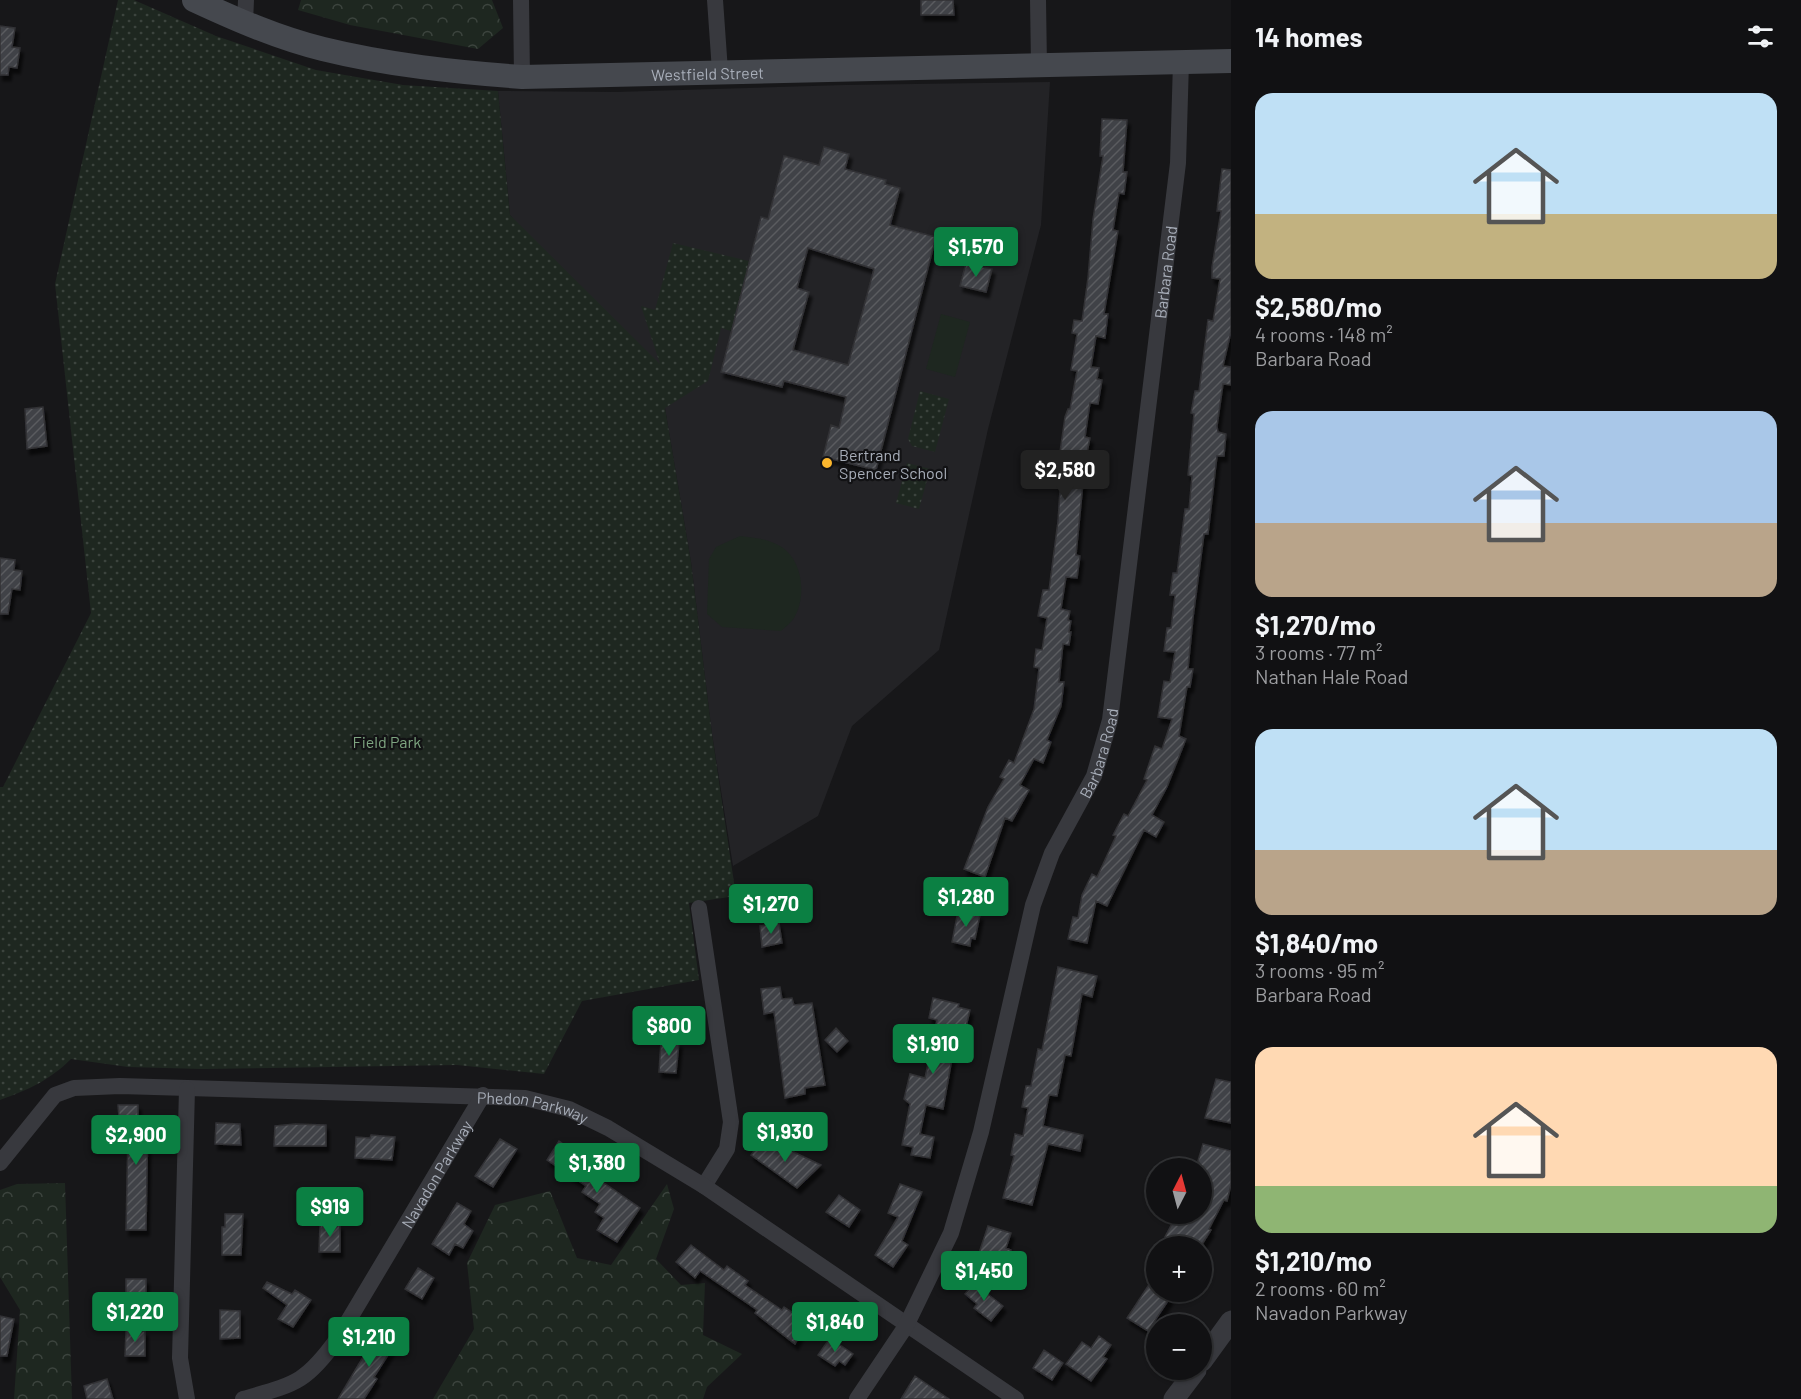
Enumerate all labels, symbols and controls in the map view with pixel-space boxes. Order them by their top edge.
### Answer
icon: filters [1744,20,1777,53]
text: 14 homes [1255,21,1362,52]
street label: Westfield Street [651,62,764,84]
icon: home [1462,132,1570,240]
street label: Barbara Road [1150,225,1180,320]
pin: $1,570 [927,227,1025,278]
text: $1,570 [948,234,1004,258]
text: $2,580/mo [1255,291,1382,322]
text: 4 rooms · 148 m² [1255,322,1393,346]
text: Barbara Road [1255,346,1372,370]
place label: Bertrand Spencer School [839,445,947,482]
pin: $2,580 [1016,450,1114,501]
icon: home [1462,450,1570,558]
marker: Bertrand Spencer School [820,456,834,470]
text: $2,580 [1035,457,1095,481]
text: $1,270/mo [1255,609,1376,640]
text: 3 rooms · 77 m² [1255,640,1383,664]
text: Nathan Hale Road [1255,664,1409,688]
street label: Barbara Road [1075,707,1121,801]
park label: Field Park [353,732,421,751]
icon: home [1462,768,1570,876]
pin: $1,280 [917,877,1015,928]
pin: $1,270 [722,884,820,935]
text: $1,280 [937,884,995,908]
text: $1,270 [743,891,799,915]
text: $1,840/mo [1255,927,1378,958]
text: 3 rooms · 95 m² [1255,958,1384,982]
text: Barbara Road [1255,982,1372,1006]
pin: $800 [633,1006,705,1057]
text: $800 [646,1013,692,1037]
pin: $1,910 [884,1024,982,1075]
text: $1,910 [907,1031,959,1055]
icon: home [1462,1086,1570,1194]
street label: Phedon Parkway [477,1087,592,1127]
pin: $1,930 [736,1112,834,1163]
pin: $2,900 [87,1115,185,1166]
street label: Navadon Parkway [397,1116,476,1231]
text: $1,930 [757,1119,813,1143]
text: $2,900 [105,1122,167,1146]
pin: $1,380 [548,1143,646,1194]
text: $1,380 [569,1150,625,1174]
north arrow [1146,1158,1212,1224]
map controls [1146,1158,1212,1380]
pin: $919 [294,1187,366,1238]
text: $919 [310,1194,350,1218]
button: + [1146,1236,1212,1302]
text: $1,210/mo [1255,1245,1372,1276]
pin: $1,450 [935,1251,1033,1302]
text: $1,450 [955,1258,1013,1282]
text: 2 rooms · 60 m² [1255,1276,1386,1300]
pin: $1,220 [86,1292,184,1343]
text: $1,220 [106,1299,164,1323]
text: Navadon Parkway [1255,1300,1408,1324]
pin: $1,840 [786,1302,884,1353]
text: $1,840 [806,1309,864,1333]
button: − [1146,1314,1212,1380]
pin: $1,210 [320,1317,418,1368]
text: $1,210 [342,1324,396,1348]

